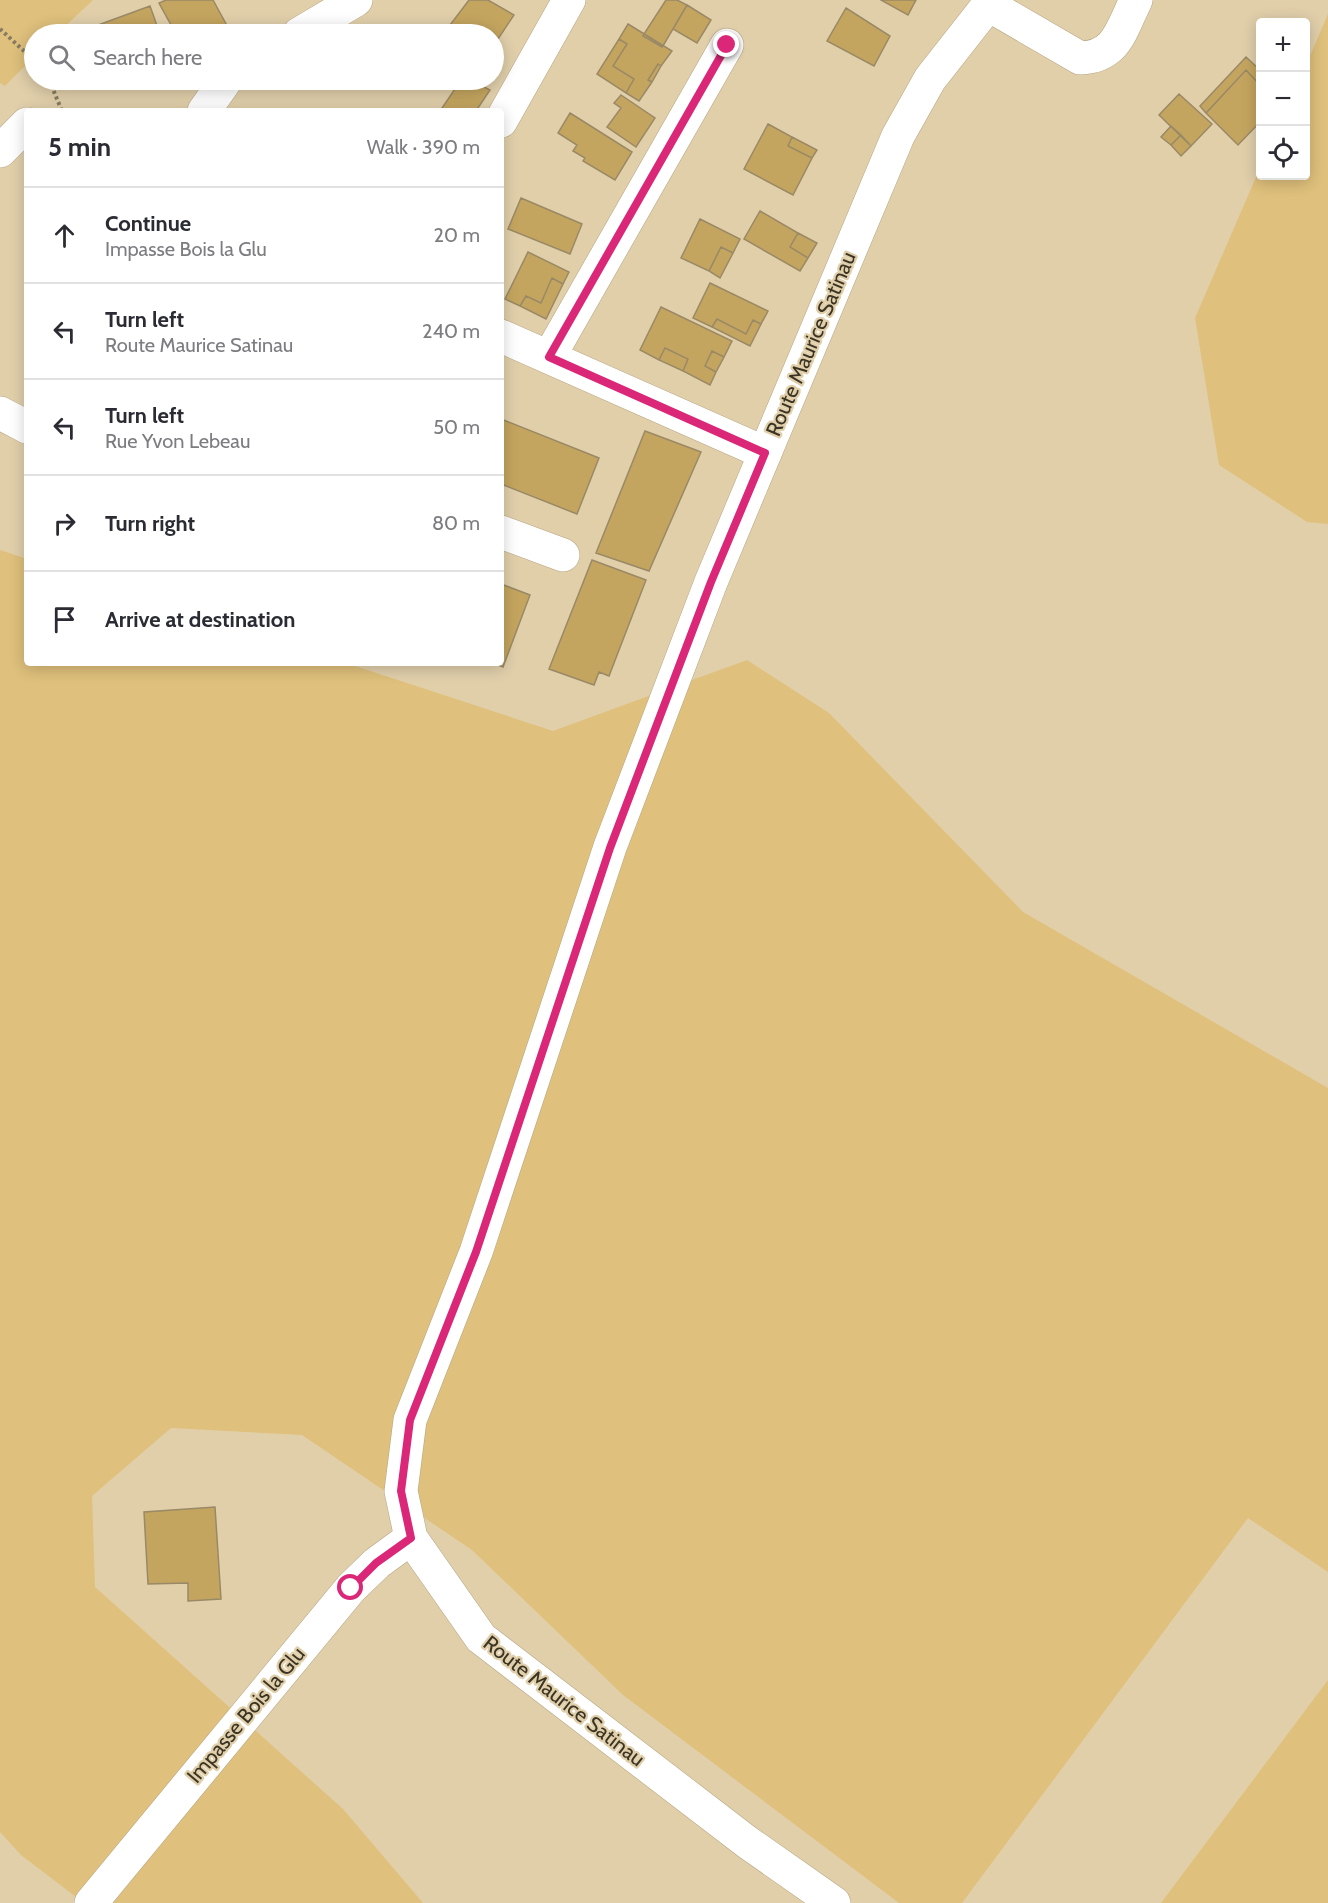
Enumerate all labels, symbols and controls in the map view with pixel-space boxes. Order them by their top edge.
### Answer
map controls [1256,18,1310,180]
button: + [1256,18,1310,72]
search box [24,24,504,90]
route end [713,31,739,57]
icon: search [45,41,78,74]
text: Search here [93,44,202,71]
button: − [1256,72,1310,126]
button: locate [1256,126,1310,180]
text: 5 min [48,131,111,163]
text: Walk · 390 m [367,135,480,159]
text: Continue [105,210,191,237]
icon: ahead [48,219,81,252]
text: 20 m [434,223,480,247]
text: Impasse Bois la Glu [105,237,267,261]
street label: Route Maurice Satinau [760,248,861,440]
text: Turn left [105,306,184,333]
icon: left [48,315,81,348]
text: 240 m [422,319,480,343]
text: Route Maurice Satinau [105,333,293,357]
text: Turn left [105,402,184,429]
icon: left [48,411,81,444]
text: 50 m [433,415,480,439]
text: Rue Yvon Lebeau [105,429,250,453]
icon: right [48,507,81,540]
text: Turn right [105,510,195,537]
text: 80 m [432,511,480,535]
icon: arrive [48,603,81,636]
text: Arrive at destination [105,606,295,633]
route start [337,1574,363,1600]
street label: Route Maurice Satinau [479,1630,650,1771]
street label: Impasse Bois la Glu [181,1642,310,1788]

